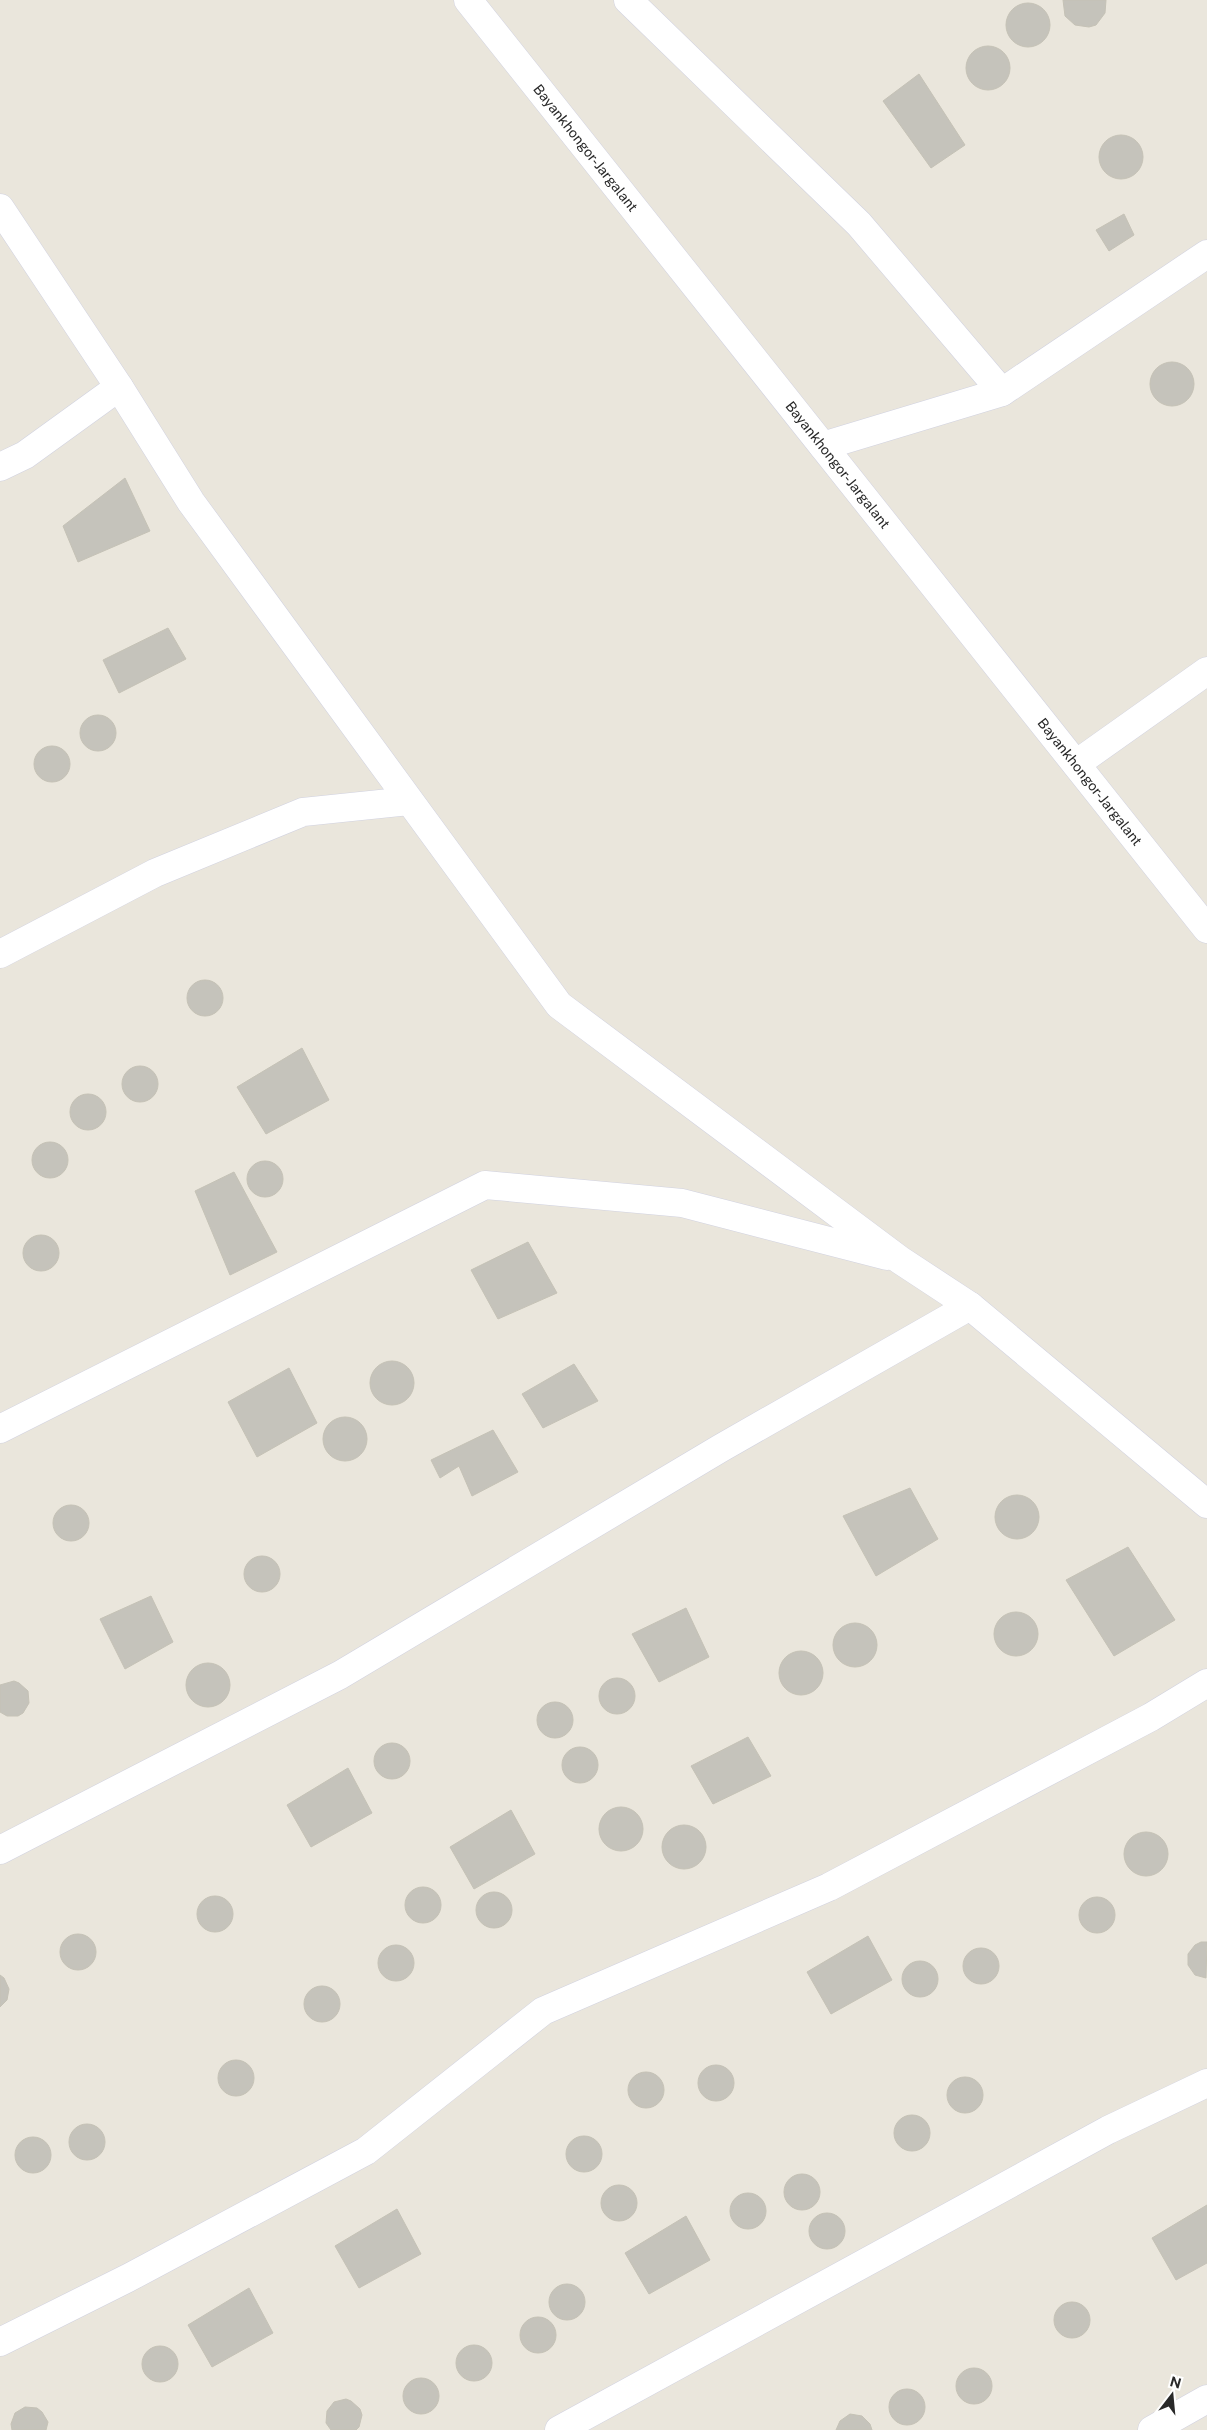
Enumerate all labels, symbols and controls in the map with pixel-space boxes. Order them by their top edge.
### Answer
street label: Bayankhongor-Jargalant [530,81,641,215]
street label: Bayankhongor-Jargalant [782,398,893,532]
street label: Bayankhongor-Jargalant [1034,715,1145,849]
north arrow [1147,2370,1197,2420]
text: N [1168,2373,1183,2392]

